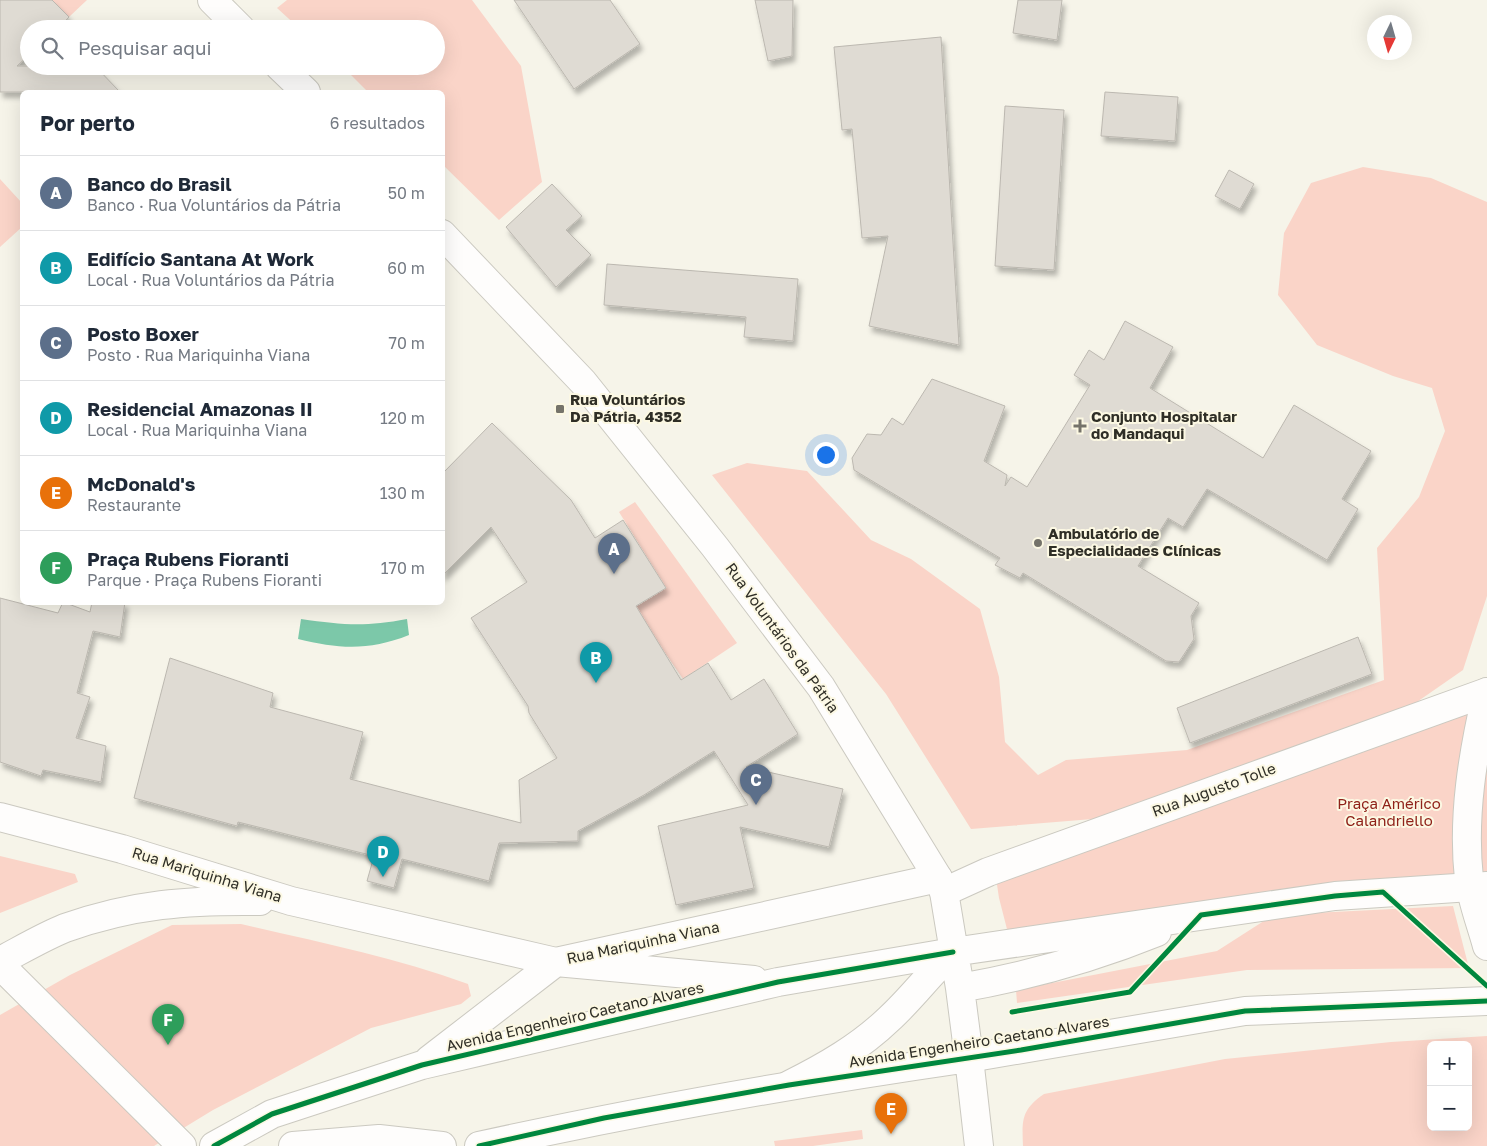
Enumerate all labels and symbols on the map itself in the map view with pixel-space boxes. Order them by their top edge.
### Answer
north arrow [1367,15,1412,60]
place label: Rua Voluntários Da Pátria, 4352 [570,390,685,425]
marker: Rua Voluntários Da Pátria, 4352 [554,403,566,415]
place label: Conjunto Hospitalar do Mandaqui [1091,407,1237,442]
marker: Conjunto Hospitalar do Mandaqui [1073,419,1087,433]
your location [813,442,839,468]
place label: Ambulatório de Especialidades Clínicas [1048,524,1221,559]
pin: A [598,533,630,574]
marker: Ambulatório de Especialidades Clínicas [1032,537,1044,549]
street label: Rua Voluntários da Pátria [722,559,843,716]
pin: B [580,642,612,683]
street label: Rua Augusto Tolle [1149,758,1278,820]
pin: C [740,764,772,805]
park label: Praça Américo Calandriello [1337,794,1441,829]
pin: D [367,836,399,877]
street label: Rua Mariquinha Viana [130,843,284,905]
street label: Rua Mariquinha Viana [565,917,721,967]
street label: Avenida Engenheiro Caetano Alvares [444,978,705,1054]
pin: F [152,1004,184,1045]
street label: Avenida Engenheiro Caetano Alvares [847,1012,1110,1071]
pin: E [875,1093,907,1134]

